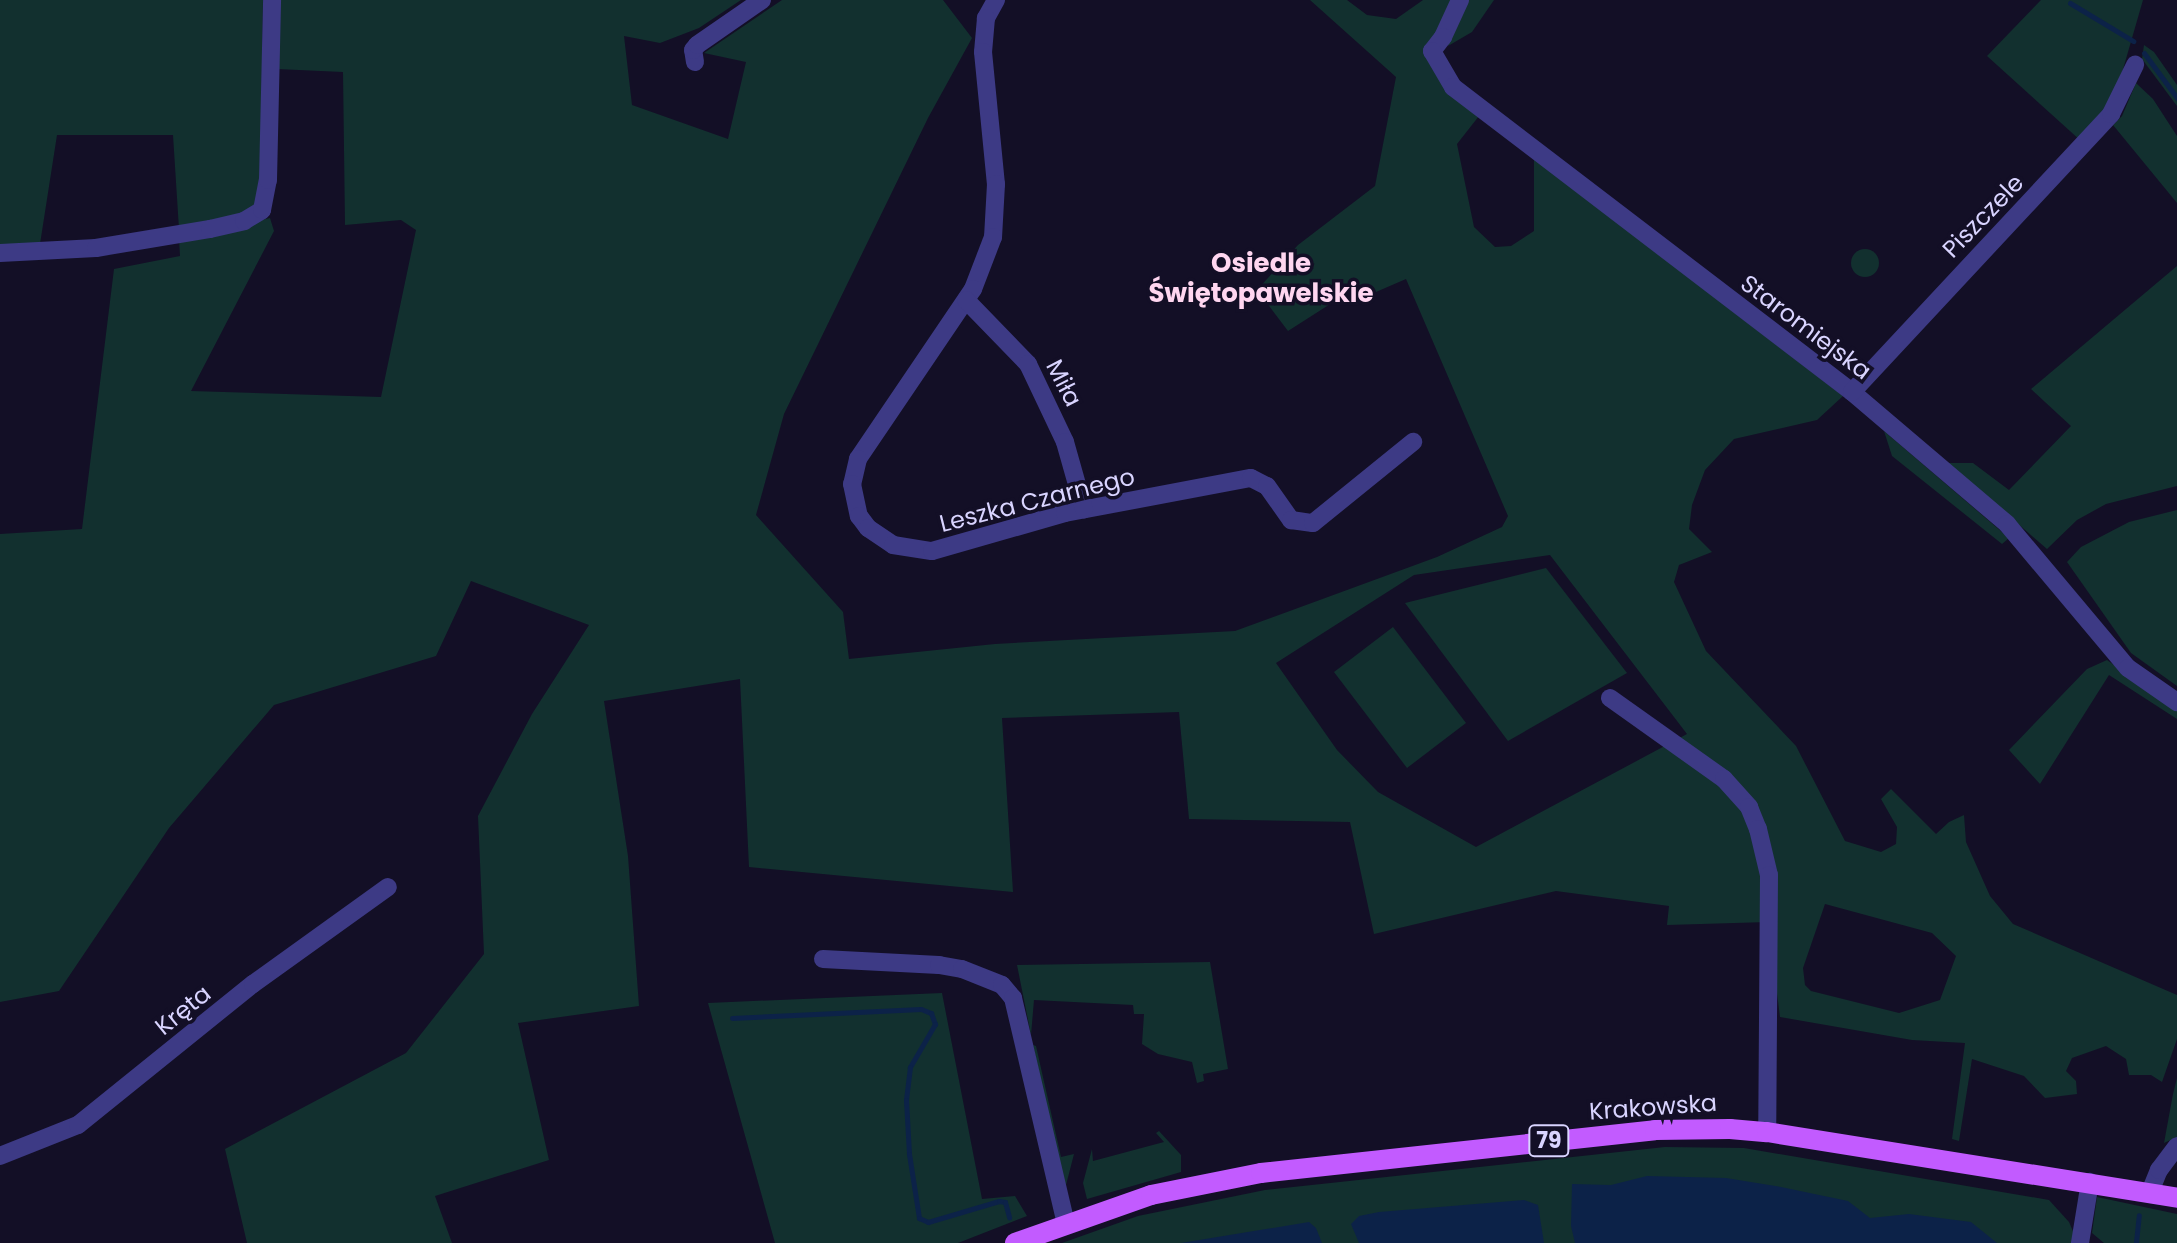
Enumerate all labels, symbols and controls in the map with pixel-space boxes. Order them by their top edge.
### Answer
street label: Piszczele [1936,168,2030,264]
district label: Osiedle Świętopawelskie [1148,248,1374,310]
street label: Staromiejska [1735,269,1877,385]
street label: Miła [1040,355,1088,411]
street label: Leszka Czarnego [936,462,1138,538]
street label: Kręta [149,979,217,1041]
street label: Krakowska [1588,1088,1718,1126]
road number: 79 [1527,1123,1571,1159]

